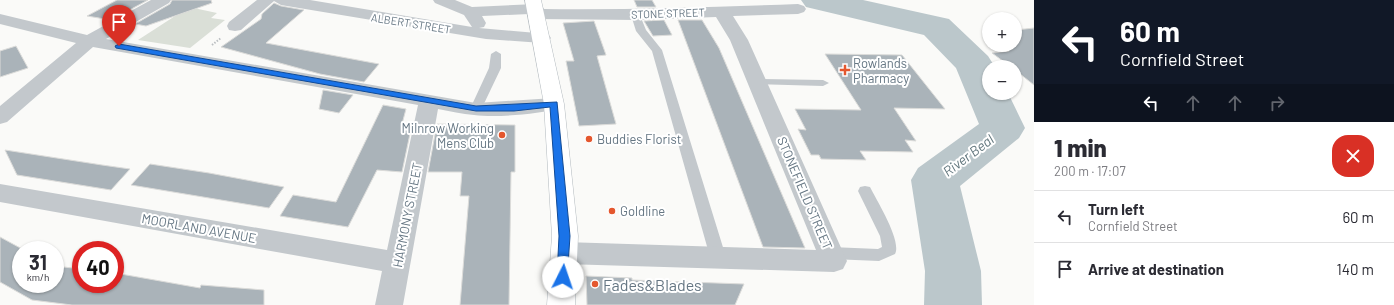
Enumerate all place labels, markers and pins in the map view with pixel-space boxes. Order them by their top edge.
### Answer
pin [102,5,136,46]
place label: Rowlands Pharmacy [853,55,909,86]
marker: Rowlands Pharmacy [840,65,850,75]
place label: Milnrow Working Mens Club [402,120,494,151]
marker: Milnrow Working Mens Club [497,130,507,140]
place label: Buddies Florist [597,131,682,147]
marker: Buddies Florist [584,134,594,144]
place label: Goldline [620,203,665,219]
marker: Goldline [607,206,617,216]
place label: Fades&Blades [603,275,702,294]
marker: Fades&Blades [590,279,600,289]

